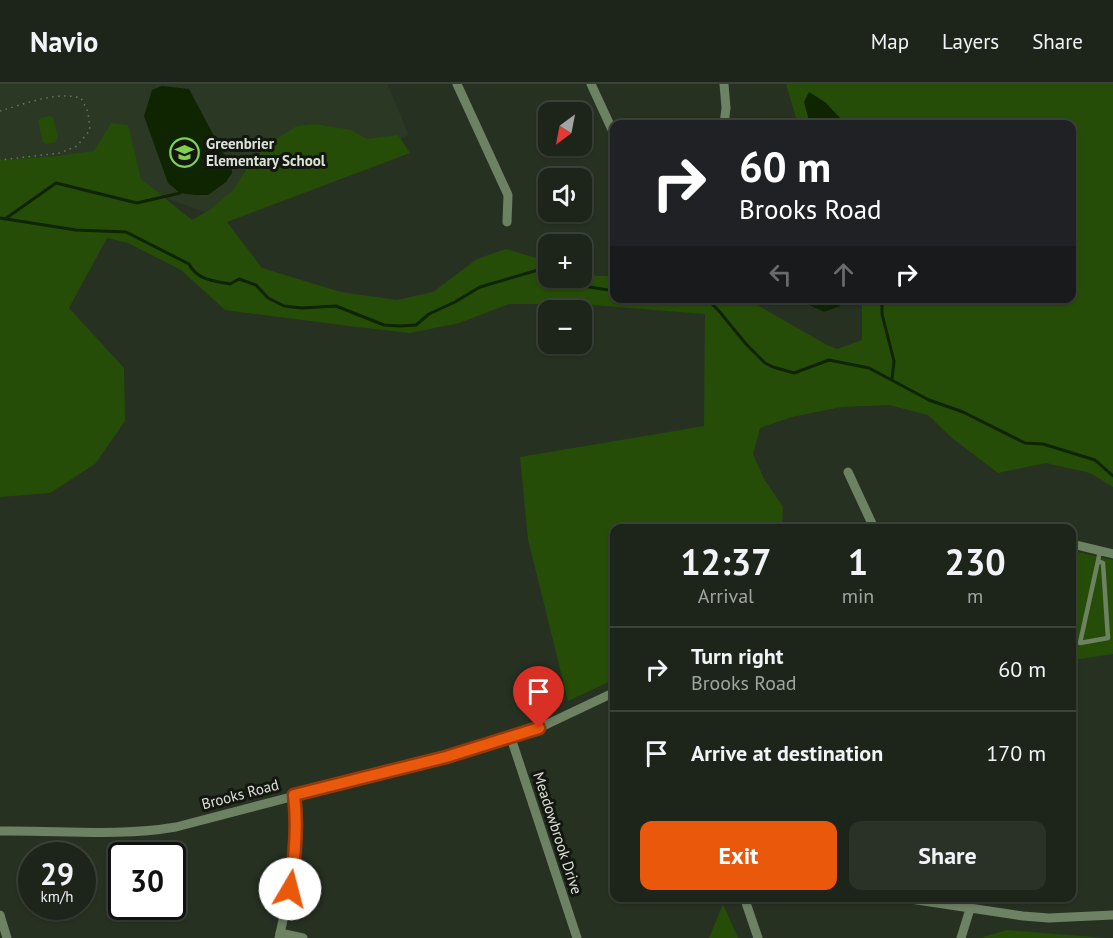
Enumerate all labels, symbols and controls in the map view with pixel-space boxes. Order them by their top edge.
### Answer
text: Navio [30,23,98,60]
text: Map [871,28,909,55]
text: Layers [942,28,999,55]
text: Share [1032,28,1083,55]
north arrow [538,102,592,156]
map controls [538,102,592,354]
place label: Greenbrier Elementary School [206,134,326,170]
school or university icon: Greenbrier Elementary School [169,136,201,168]
text: 60 m [739,139,831,194]
icon: right [640,144,718,222]
button: sound [538,168,592,222]
text: Brooks Road [739,192,882,226]
button: + [538,234,592,288]
icon: left [764,258,797,291]
icon: ahead [827,258,860,291]
icon: right [890,258,923,291]
button: − [538,300,592,354]
text: 12:37 [680,538,772,585]
text: 1 [848,538,868,585]
text: 230 [945,538,1006,585]
text: Arrival [698,583,754,609]
text: min [842,583,874,609]
text: m [967,583,983,609]
text: Turn right [691,642,783,670]
icon: right [640,653,673,686]
text: 60 m [998,655,1046,683]
pin [513,666,564,728]
text: Brooks Road [691,670,797,696]
icon: arrive [522,675,555,708]
icon: arrive [640,737,673,770]
text: Arrive at destination [691,739,883,767]
text: 170 m [986,739,1046,767]
street label: Meadowbrook Drive [529,769,587,897]
street label: Brooks Road [199,775,281,813]
button: Exit [640,821,837,890]
button: Share [849,821,1046,890]
speed limit sign: 30 [108,842,186,920]
text: 29 [40,854,74,893]
position arrow [258,857,322,921]
text: km/h [41,887,73,906]

